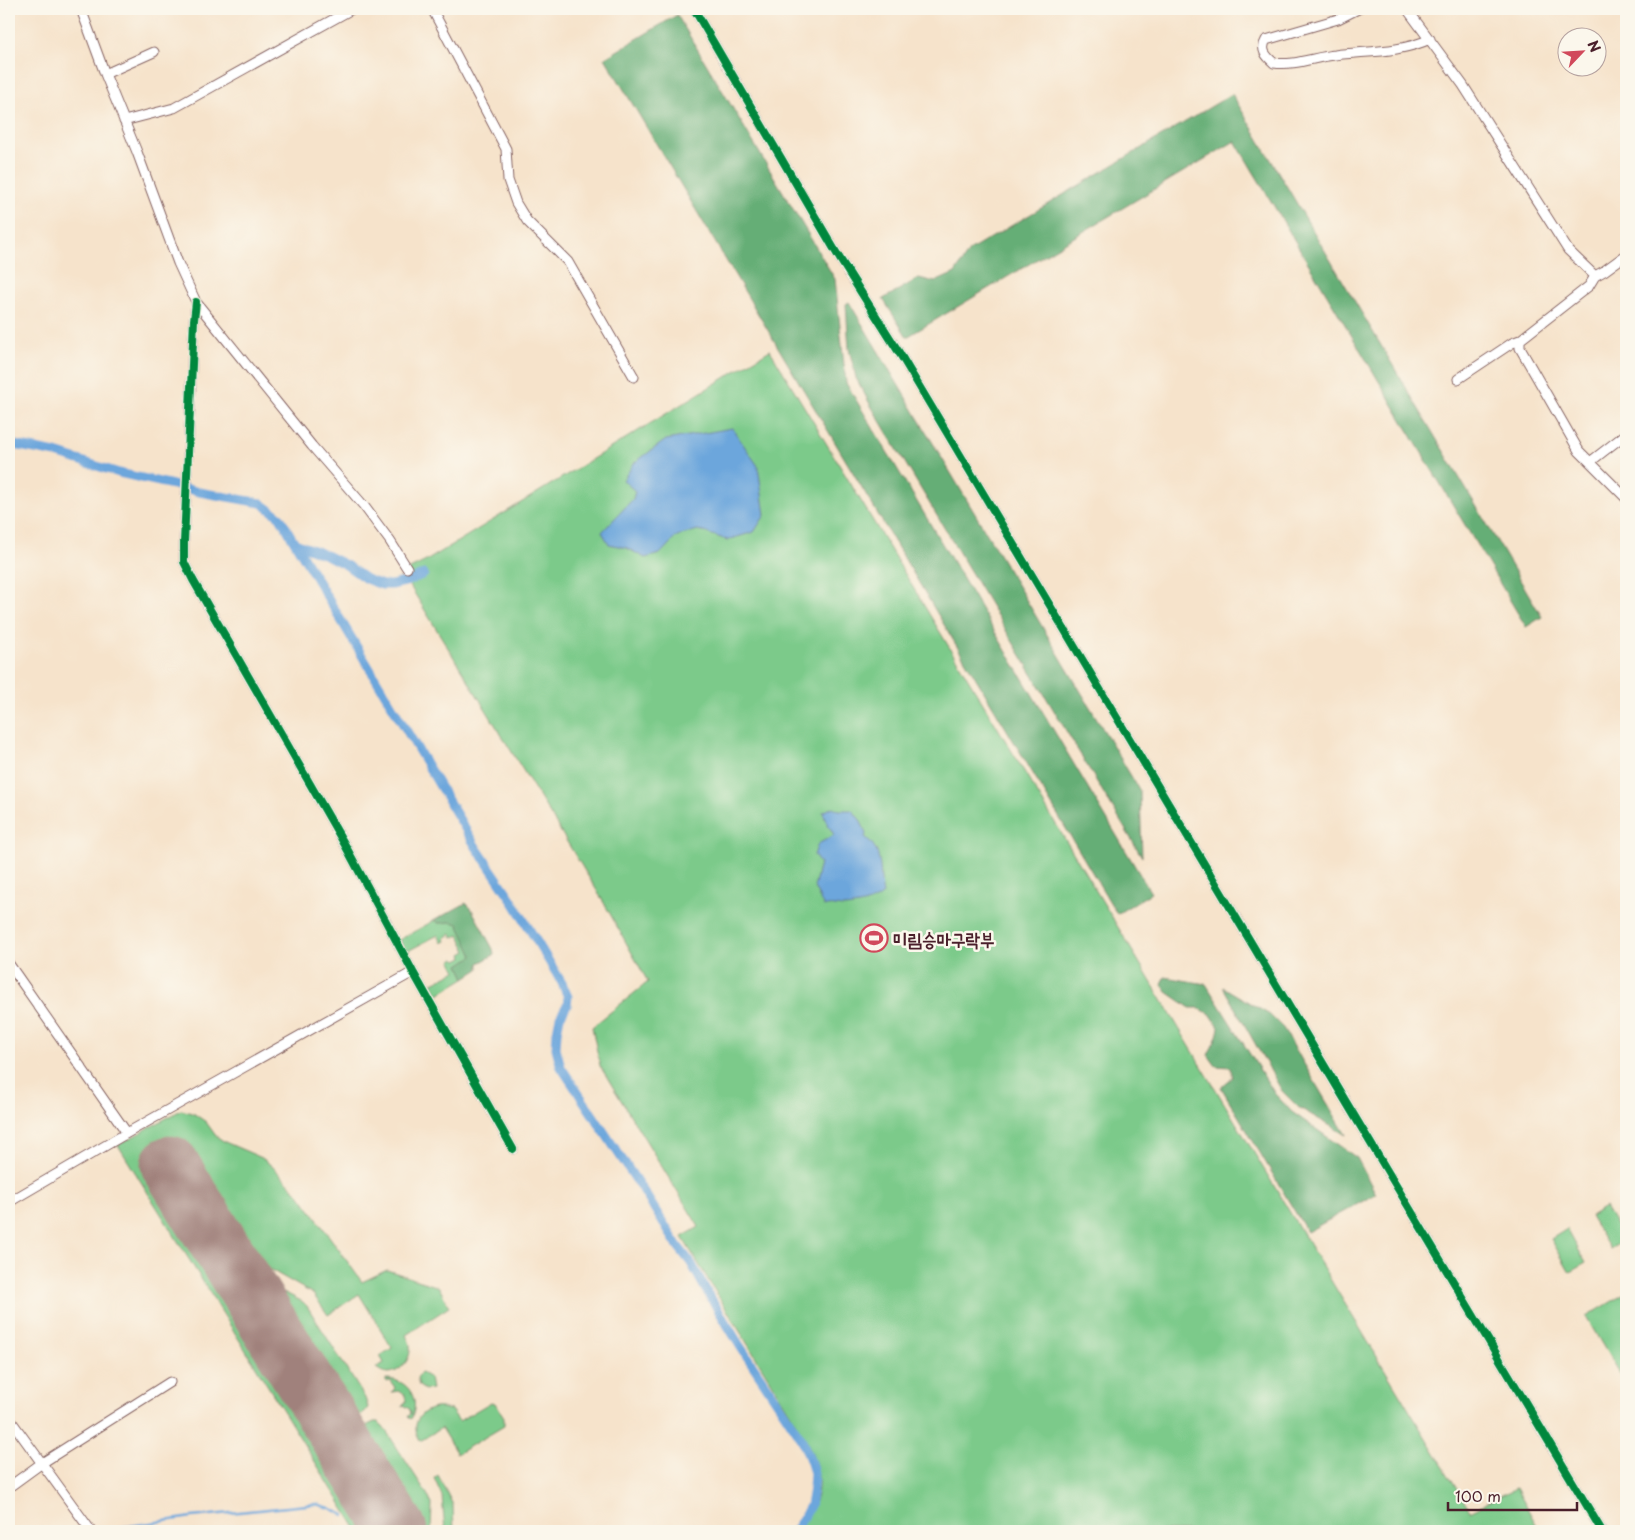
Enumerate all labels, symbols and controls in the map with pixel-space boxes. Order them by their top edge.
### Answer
north arrow [1558,28,1608,78]
text: N [1582,37,1606,56]
sports icon: 미림승마구락부 [859,923,889,953]
place label: 미림승마구락부 [893,925,994,952]
scale bar [1448,1480,1576,1512]
text: 100 m [1455,1484,1501,1507]

